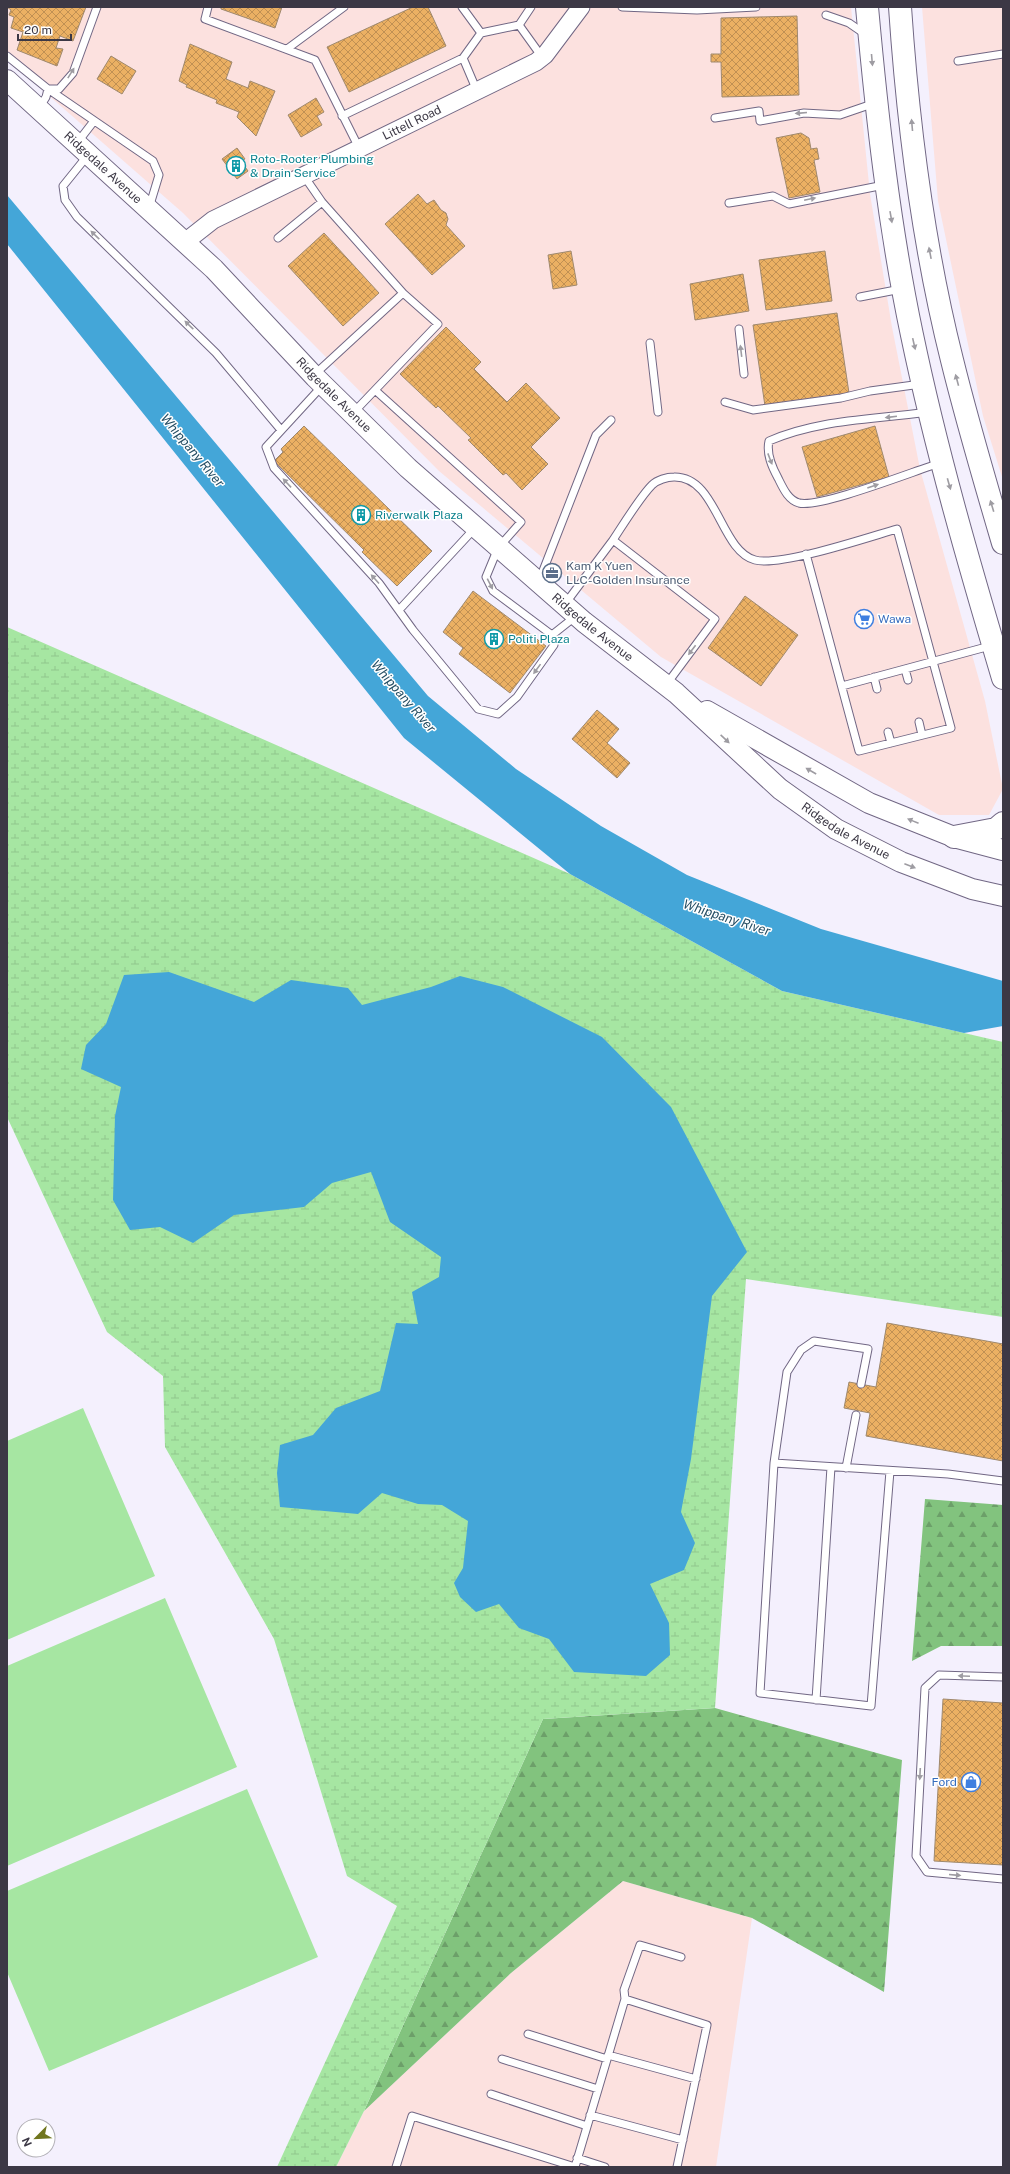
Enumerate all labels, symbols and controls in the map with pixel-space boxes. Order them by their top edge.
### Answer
scale bar [18,16,71,42]
text: 20 m [24,23,52,37]
one-way arrow [868,54,875,66]
one-way arrow [68,67,75,79]
street label: Littell Road [380,102,444,143]
one-way arrow [795,110,807,117]
one-way arrow [908,119,915,131]
street label: Ridgedale Avenue [61,129,145,207]
place label: Roto-Rooter Plumbing & Drain Service [250,152,374,180]
building icon: Roto-Rooter Plumbing & Drain Service [225,155,247,177]
one-way arrow [803,196,816,202]
one-way arrow [888,210,894,223]
one-way arrow [90,230,100,240]
one-way arrow [927,247,933,259]
one-way arrow [184,321,194,330]
one-way arrow [912,338,918,351]
one-way arrow [738,345,745,358]
street label: Ridgedale Avenue [293,354,374,435]
one-way arrow [954,374,960,387]
water label: Whippany River [158,411,228,490]
one-way arrow [885,414,897,420]
one-way arrow [768,454,774,466]
one-way arrow [283,478,292,488]
one-way arrow [946,478,952,490]
one-way arrow [867,483,879,489]
one-way arrow [989,499,995,511]
building icon: Riverwalk Plaza [350,504,372,526]
place label: Riverwalk Plaza [375,508,463,522]
place label: Kam K Yuen LLC-Golden Insurance [566,559,690,587]
office icon: Kam K Yuen LLC-Golden Insurance [541,562,563,584]
one-way arrow [371,573,380,584]
one-way arrow [486,578,493,590]
street label: Ridgedale Avenue [549,590,636,664]
supermarket icon: Wawa [853,608,875,630]
place label: Wawa [878,612,911,626]
building icon: Politi Plaza [483,628,505,650]
place label: Politi Plaza [508,632,570,646]
one-way arrow [688,645,696,655]
water label: Whippany River [368,657,439,736]
one-way arrow [533,663,542,674]
one-way arrow [720,734,730,743]
one-way arrow [805,767,817,774]
street label: Ridgedale Avenue [799,800,892,862]
one-way arrow [906,817,918,823]
one-way arrow [904,863,916,869]
water label: Whippany River [681,896,772,939]
one-way arrow [958,1672,970,1679]
one-way arrow [917,1768,924,1780]
shop icon: Ford [960,1771,982,1793]
place label: Ford [932,1775,957,1789]
one-way arrow [949,1871,961,1878]
north arrow [16,2118,56,2158]
text: N [20,2136,34,2148]

